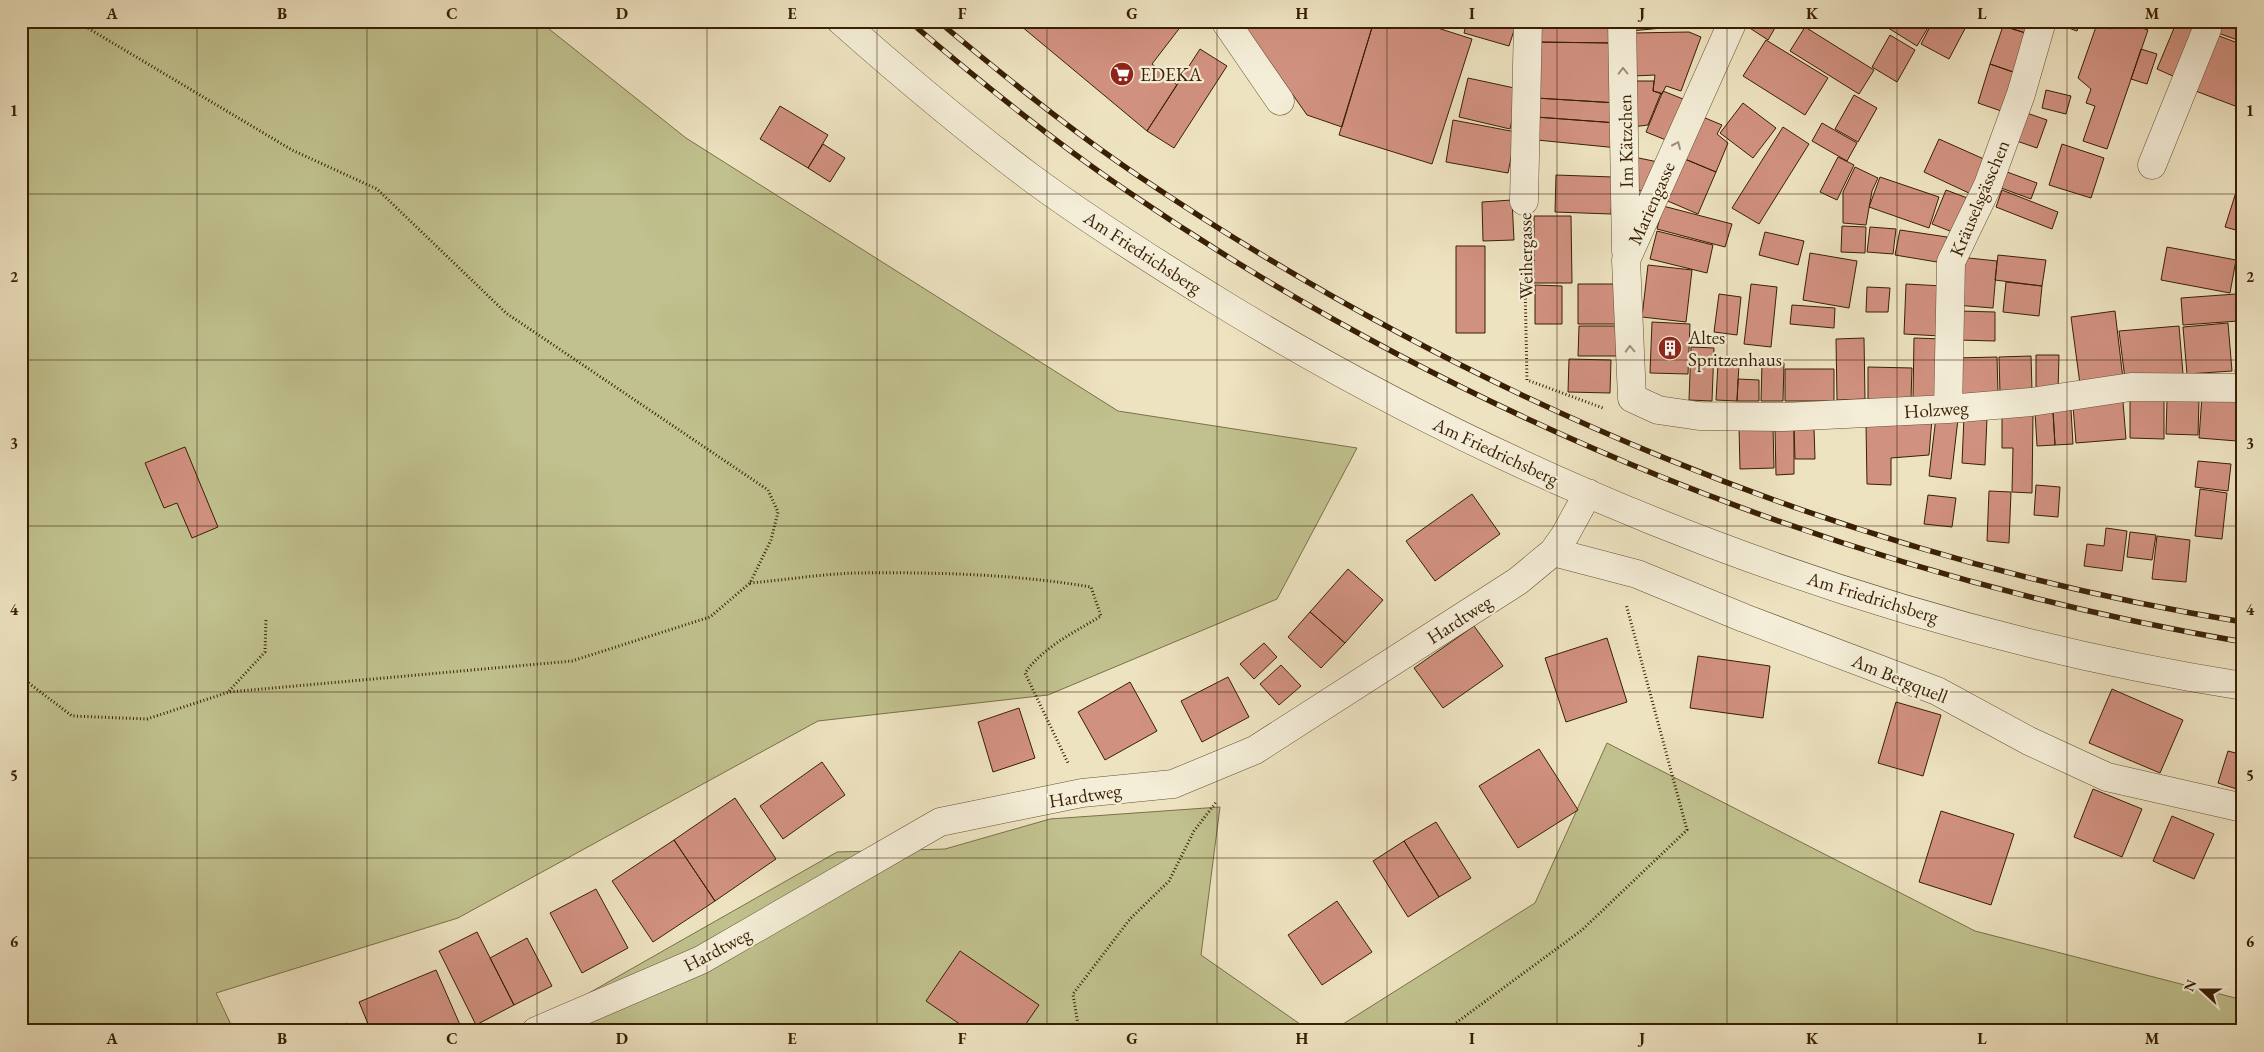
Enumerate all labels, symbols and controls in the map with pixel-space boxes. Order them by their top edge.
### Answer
text: A [105,3,118,24]
text: B [277,3,287,24]
text: C [446,3,458,24]
text: D [616,3,628,24]
text: E [787,3,797,24]
text: F [958,3,967,24]
text: G [1126,3,1138,24]
text: H [1296,3,1309,24]
text: I [1469,3,1475,24]
text: J [1637,3,1645,24]
text: K [1806,3,1819,24]
text: L [1977,3,1987,24]
text: M [2145,3,2160,24]
supermarket icon: EDEKA [1109,61,1135,87]
place label: EDEKA [1140,62,1203,87]
one-way arrow [1618,67,1629,75]
street label: Im Kätzchen [1612,94,1639,188]
text: 1 [10,100,18,121]
text: 1 [2246,100,2254,121]
street label: Kräuselsgässchen [1944,136,2015,260]
one-way arrow [1671,141,1682,150]
street label: Mariengasse [1622,158,1681,249]
street label: Am Friedrichsberg [1078,204,1207,300]
street label: Weihergasse [1512,212,1539,300]
text: 2 [10,266,19,287]
text: 2 [2246,266,2255,287]
place label: Altes Spritzenhaus [1687,325,1782,372]
building icon: Altes Spritzenhaus [1657,335,1683,361]
one-way arrow [1624,345,1635,353]
street label: Holzweg [1903,395,1970,424]
street label: Am Friedrichsberg [1428,411,1563,492]
text: 3 [10,433,18,454]
text: 3 [2246,433,2254,454]
street label: Am Friedrichsberg [1803,565,1942,629]
street label: Hardtweg [1422,589,1497,650]
text: 4 [10,599,19,620]
text: 4 [2246,599,2255,620]
street label: Am Bergquell [1847,648,1952,709]
text: 5 [10,765,18,786]
text: 5 [2246,765,2254,786]
street label: Hardtweg [1047,777,1124,814]
street label: Hardtweg [679,921,756,978]
text: 6 [10,931,19,952]
text: 6 [2246,931,2255,952]
north arrow [2176,964,2226,1014]
text: N [2179,976,2201,994]
text: A [105,1028,118,1049]
text: B [277,1028,287,1049]
text: C [446,1028,458,1049]
text: D [616,1028,628,1049]
text: E [787,1028,797,1049]
text: F [958,1028,967,1049]
text: G [1126,1028,1138,1049]
text: H [1296,1028,1309,1049]
text: I [1469,1028,1475,1049]
text: J [1637,1028,1645,1049]
text: K [1806,1028,1819,1049]
text: L [1977,1028,1987,1049]
text: M [2145,1028,2160,1049]

